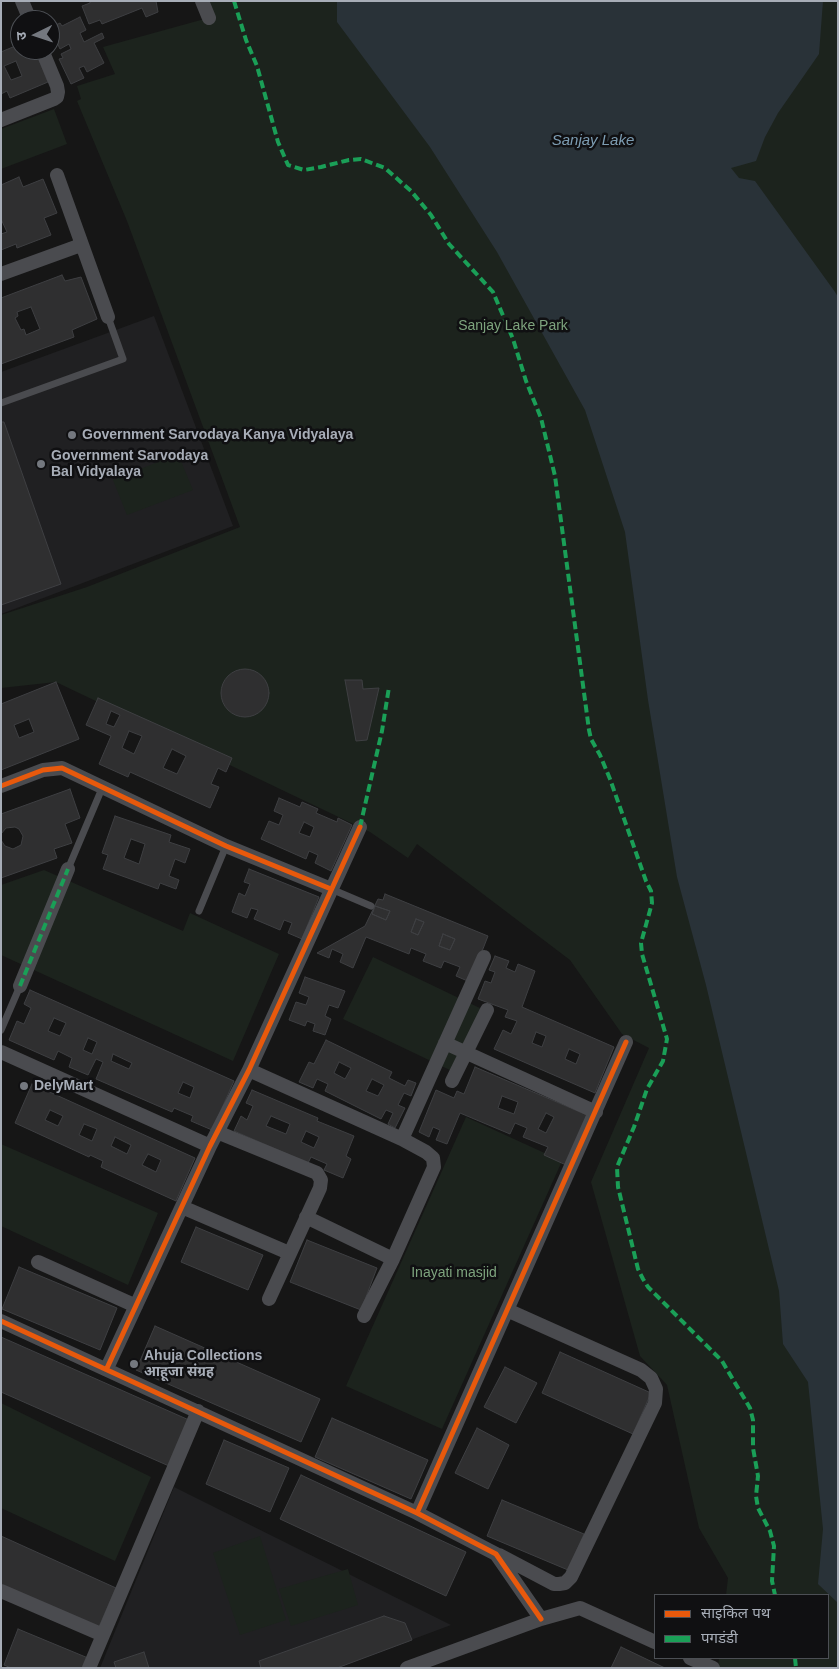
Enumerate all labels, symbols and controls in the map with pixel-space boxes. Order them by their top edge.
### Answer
north arrow [10,10,60,60]
text: उ [13,31,29,41]
water label: Sanjay Lake [552,132,634,150]
park label: Sanjay Lake Park [458,318,568,334]
place label: Government Sarvodaya Kanya Vidyalaya [82,427,353,443]
marker: Government Sarvodaya Kanya Vidyalaya [66,429,78,441]
place label: Government Sarvodaya Bal Vidyalaya [51,448,208,481]
marker: Government Sarvodaya Bal Vidyalaya [35,458,47,470]
place label: DelyMart [34,1078,93,1094]
marker: DelyMart [18,1080,30,1092]
park label: Inayati masjid [411,1265,497,1281]
place label: Ahuja Collections आहूजा संग्रह [144,1348,262,1380]
marker: Ahuja Collections आहूजा संग्रह [128,1358,140,1370]
legend [654,1594,829,1659]
text: साइकिल पथ [701,1604,770,1621]
text: पगडंडी [701,1629,738,1646]

